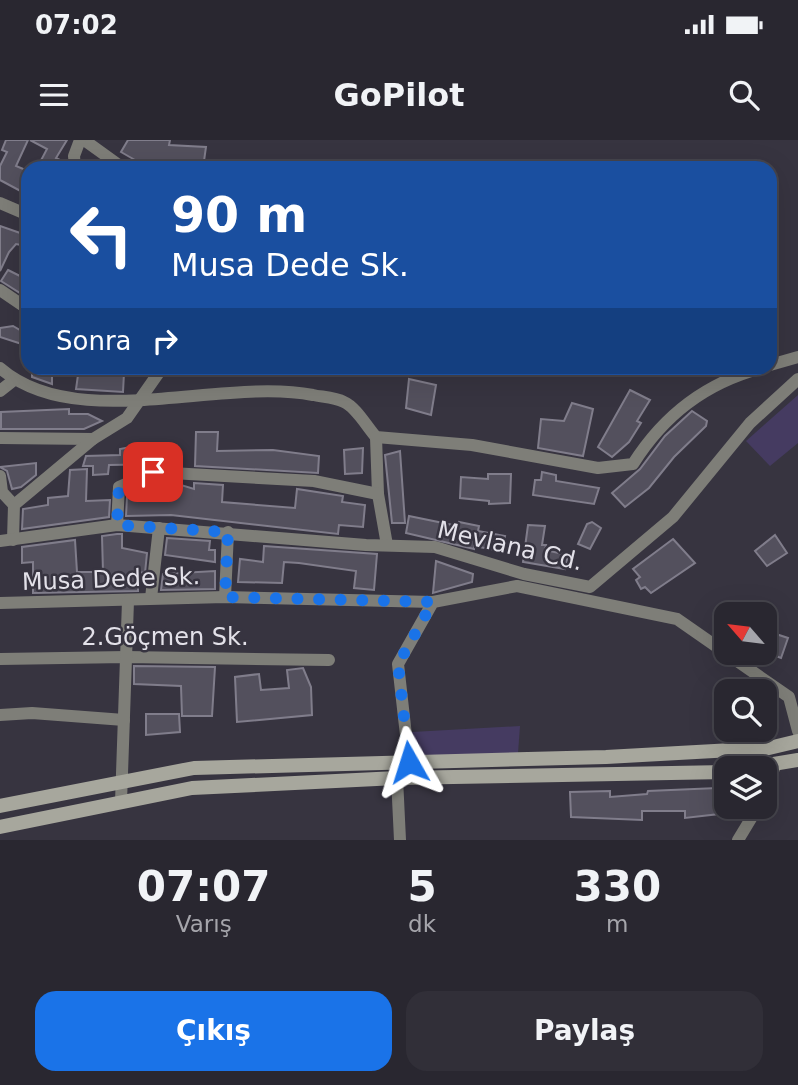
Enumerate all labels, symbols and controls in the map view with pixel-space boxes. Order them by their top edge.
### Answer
text: 07:02 [35,10,118,40]
icon: menu [35,76,73,114]
text: GoPilot [334,76,464,114]
icon: search [725,76,763,114]
text: 90 m [171,187,307,244]
icon: left [56,189,147,280]
text: Musa Dede Sk. [171,246,409,284]
icon: right [146,322,184,360]
text: Sonra [56,326,132,356]
pin [123,442,183,502]
icon: arrive [134,453,172,491]
street label: Mevlana Cd. [435,516,585,576]
street label: Musa Dede Sk. [21,562,201,596]
north arrow [714,602,777,665]
map controls [714,602,777,819]
street label: 2.Göçmen Sk. [81,623,249,651]
button: search [714,679,777,742]
position arrow [372,725,446,799]
button: layers [714,756,777,819]
text: 07:07 [137,862,271,911]
text: 5 [407,862,437,911]
text: 330 [573,862,661,911]
text: Varış [176,911,232,937]
text: dk [408,911,436,937]
text: m [606,911,629,937]
button: Çıkış [35,991,392,1071]
button: Paylaş [406,991,763,1071]

